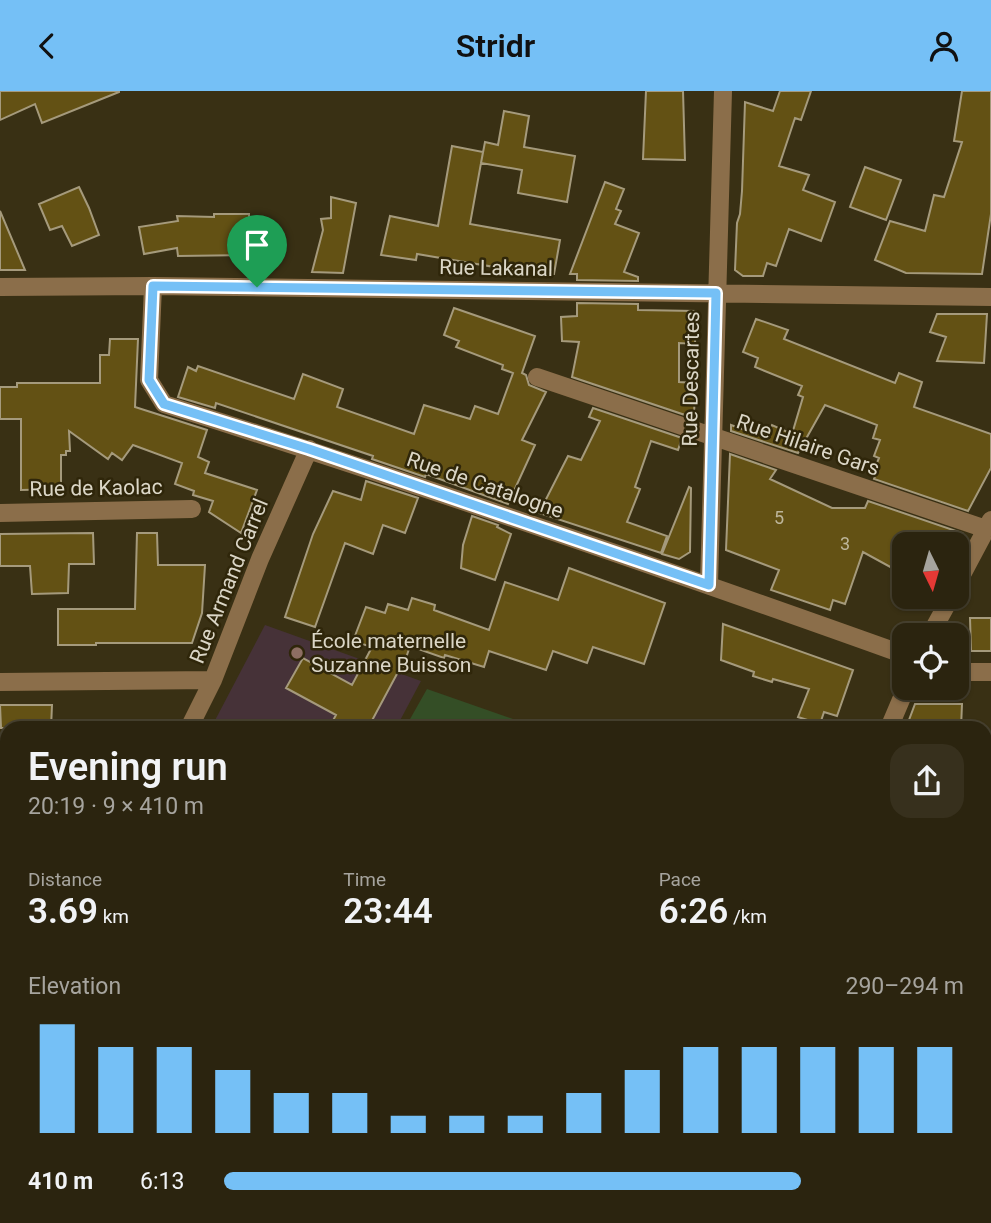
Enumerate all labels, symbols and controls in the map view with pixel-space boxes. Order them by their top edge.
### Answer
icon: back [28,27,66,65]
text: Stridr [456,27,535,65]
icon: person [925,27,963,65]
pin [227,215,287,287]
icon: arrive [238,226,276,264]
street label: Rue Lakanal [439,255,553,281]
street label: Rue Descartes [678,311,704,447]
street label: Rue Hilaire Gars [733,409,883,481]
street label: Rue de Catalogne [404,447,566,523]
street label: Rue de Kaolac [29,475,163,501]
street label: Rue Armand Carrel [185,495,273,667]
house number: 5 [774,507,784,528]
north arrow [892,532,970,609]
map controls [892,532,969,700]
house number: 3 [840,533,850,554]
button: locate [892,623,969,700]
place label: École maternelle Suzanne Buisson [311,629,471,677]
marker: École maternelle Suzanne Buisson [289,645,305,661]
button: share [890,744,964,818]
text: Evening run [28,745,228,789]
text: 20:19 · 9 × 410 m [28,793,204,820]
text: Distance [28,868,102,891]
text: Time [343,868,386,891]
text: Pace [659,868,701,891]
text: 3.69 [28,891,98,932]
text: 23:44 [343,891,433,932]
text: 6:26 [659,891,728,932]
text: km [98,905,129,928]
text: /km [728,905,767,928]
text: Elevation [28,973,121,1000]
text: 290–294 m [845,973,964,1000]
text: 410 m [28,1168,93,1195]
text: 6:13 [140,1168,184,1195]

